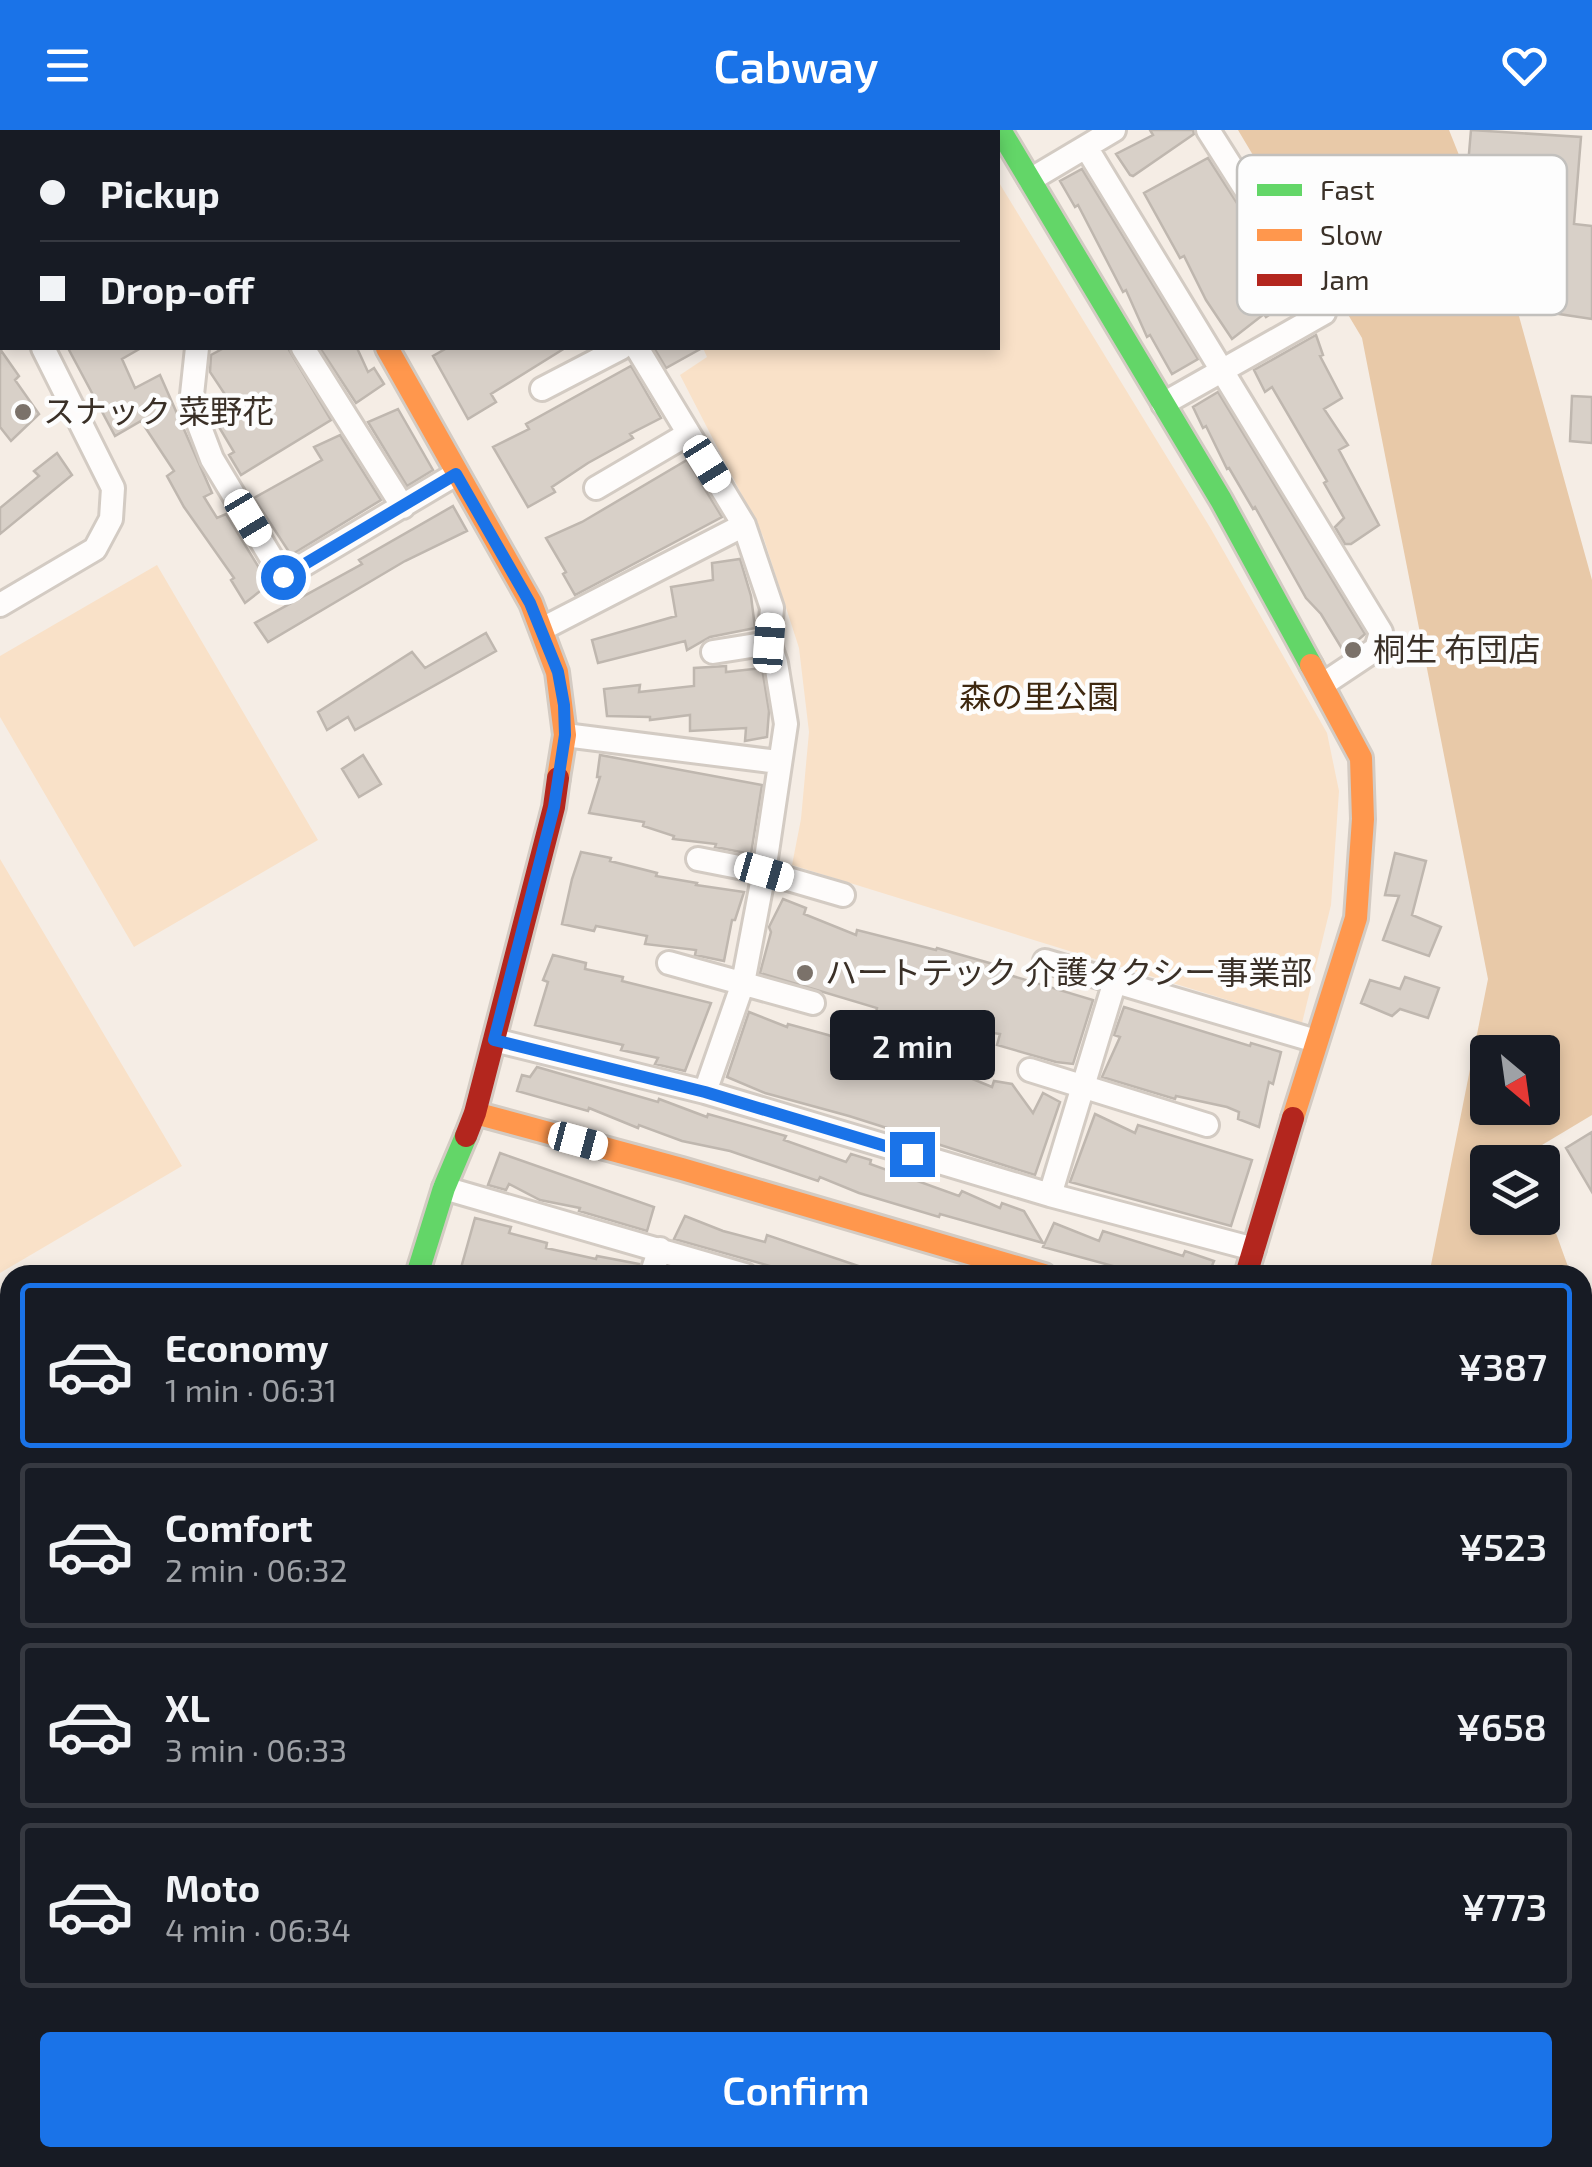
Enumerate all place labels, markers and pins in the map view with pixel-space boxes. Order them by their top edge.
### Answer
place label: スナック 菜野花 [43,391,274,429]
marker: スナック 菜野花 [12,401,34,423]
place label: 桐生 布団店 [1373,629,1540,667]
marker: 桐生 布団店 [1342,639,1364,661]
place label: ハートテック 介護タクシー事業部 [825,952,1312,990]
marker: ハートテック 介護タクシー事業部 [794,962,816,984]

